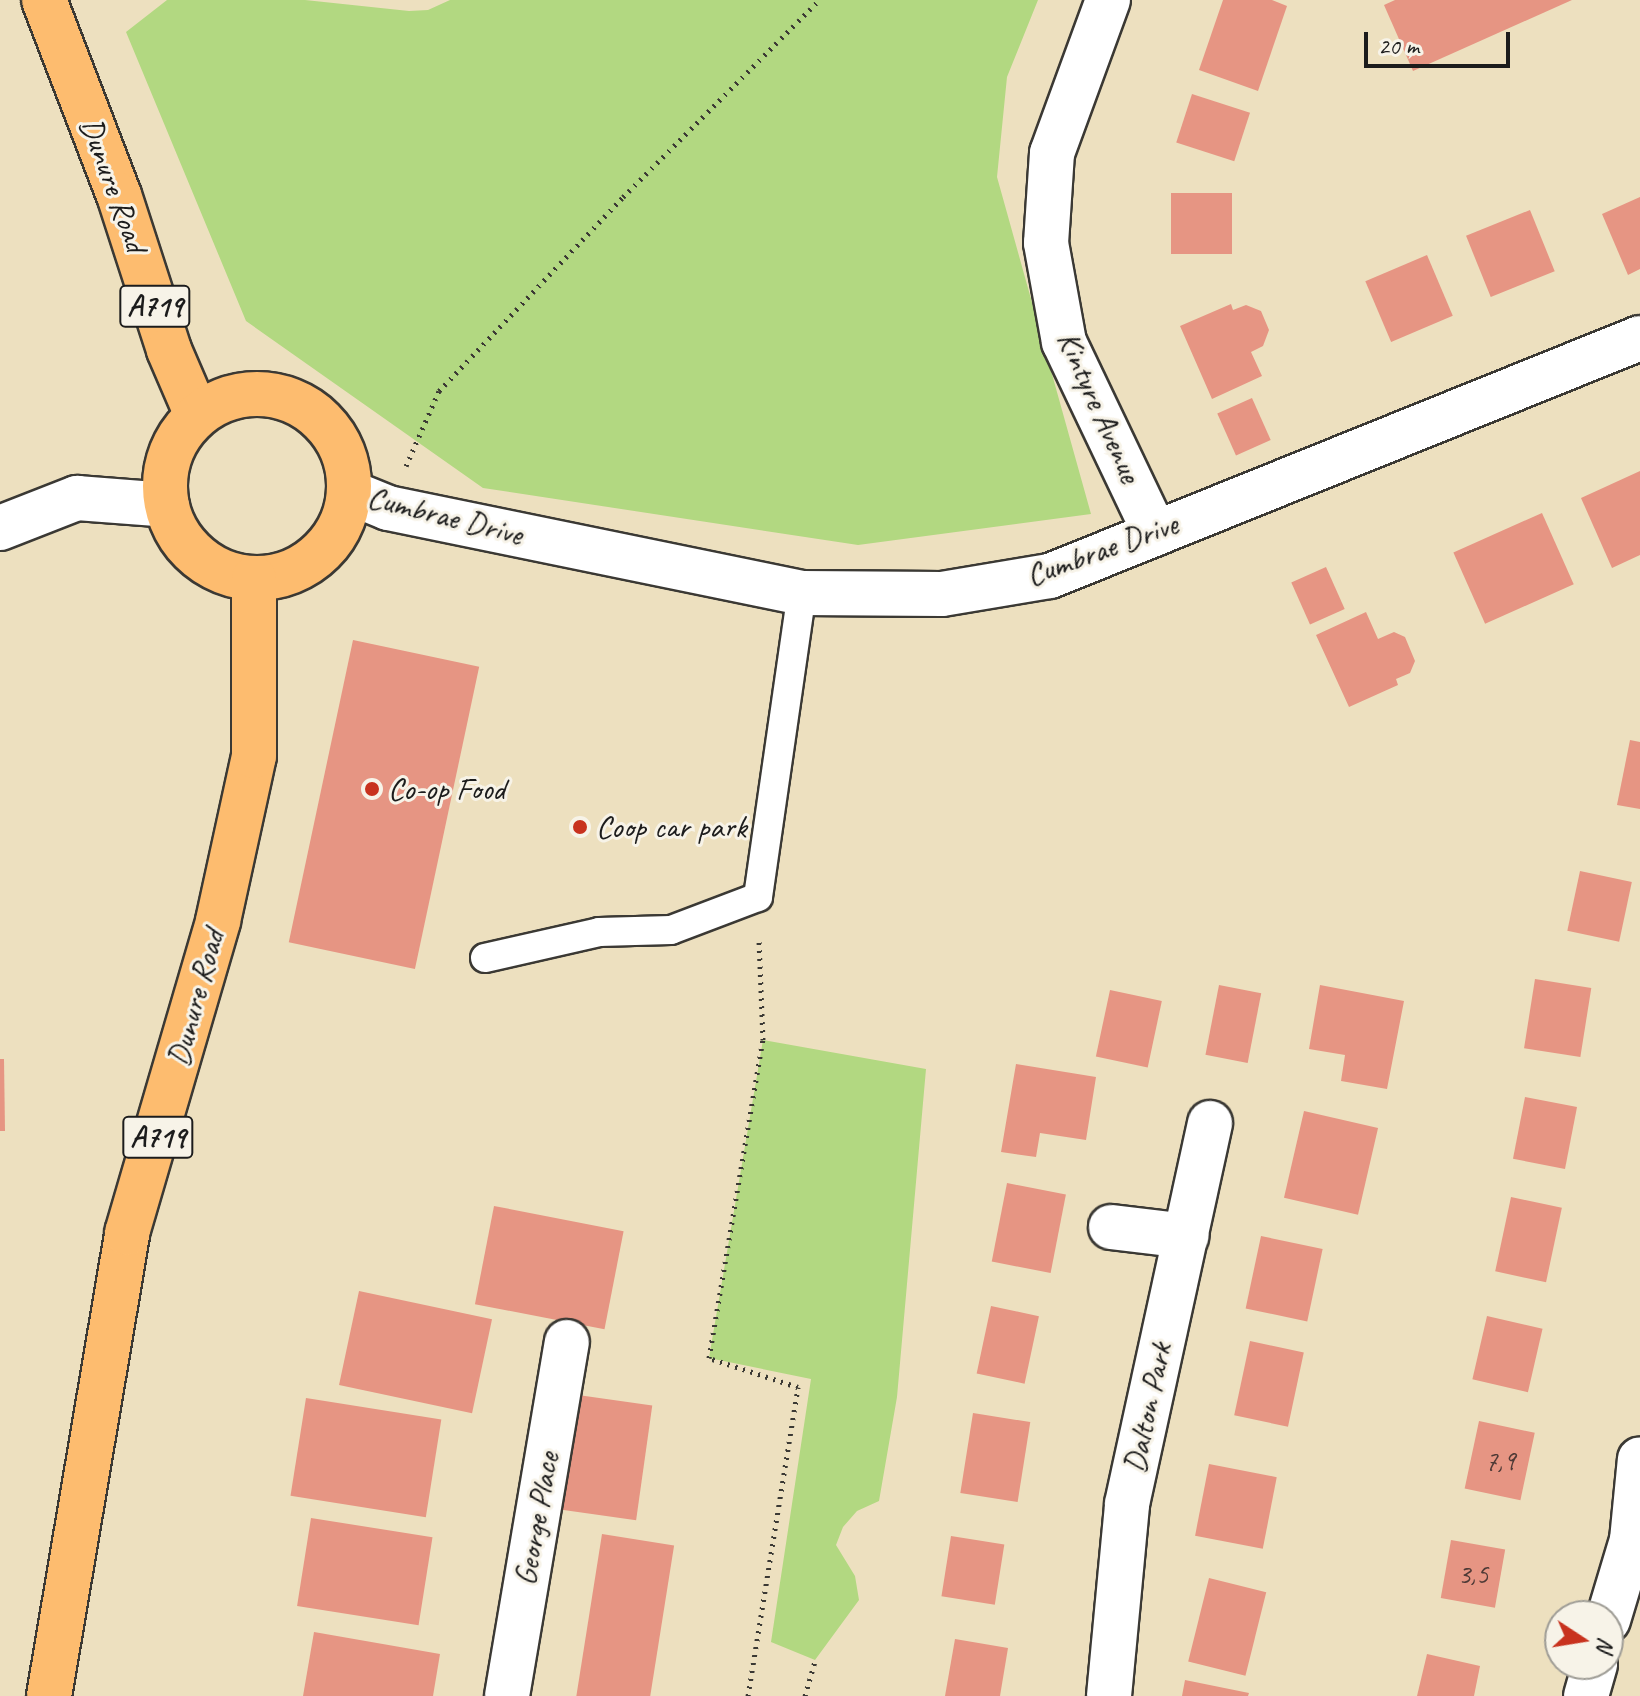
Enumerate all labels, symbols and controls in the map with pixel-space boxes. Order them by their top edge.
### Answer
scale bar [1368,16,1514,66]
text: 20 m [1378,31,1419,61]
street label: Dunure Road [71,113,155,257]
road number: A719 [119,280,191,332]
street label: Kintyre Avenue [1049,325,1149,489]
street label: Cumbrae Drive [363,478,527,554]
street label: Cumbrae Drive [1021,505,1183,595]
place label: Co-op Food [388,770,505,808]
marker: Co-op Food [363,780,381,798]
place label: Coop car park [596,808,747,846]
marker: Coop car park [571,818,589,836]
street label: Dunure Road [159,926,233,1070]
road number: A719 [122,1111,194,1163]
street label: Dalton Park [1115,1339,1181,1477]
house number: 7,9 [1485,1444,1515,1478]
street label: George Place [506,1449,568,1589]
house number: 3,5 [1458,1557,1488,1591]
north arrow [1544,1600,1624,1680]
text: N [1590,1635,1621,1654]

